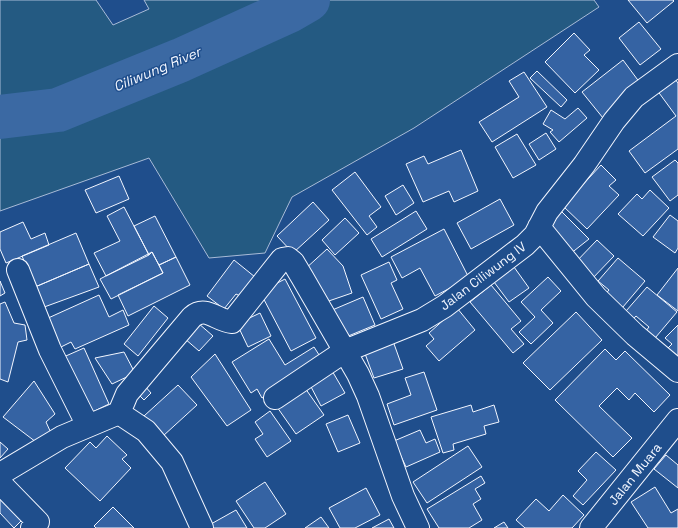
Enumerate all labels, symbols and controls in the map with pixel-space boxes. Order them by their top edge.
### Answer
water label: Ciliwung River [111,42,205,96]
street label: Jalan Ciliwung IV [436,238,530,314]
street label: Jalan Muara [605,439,666,509]

